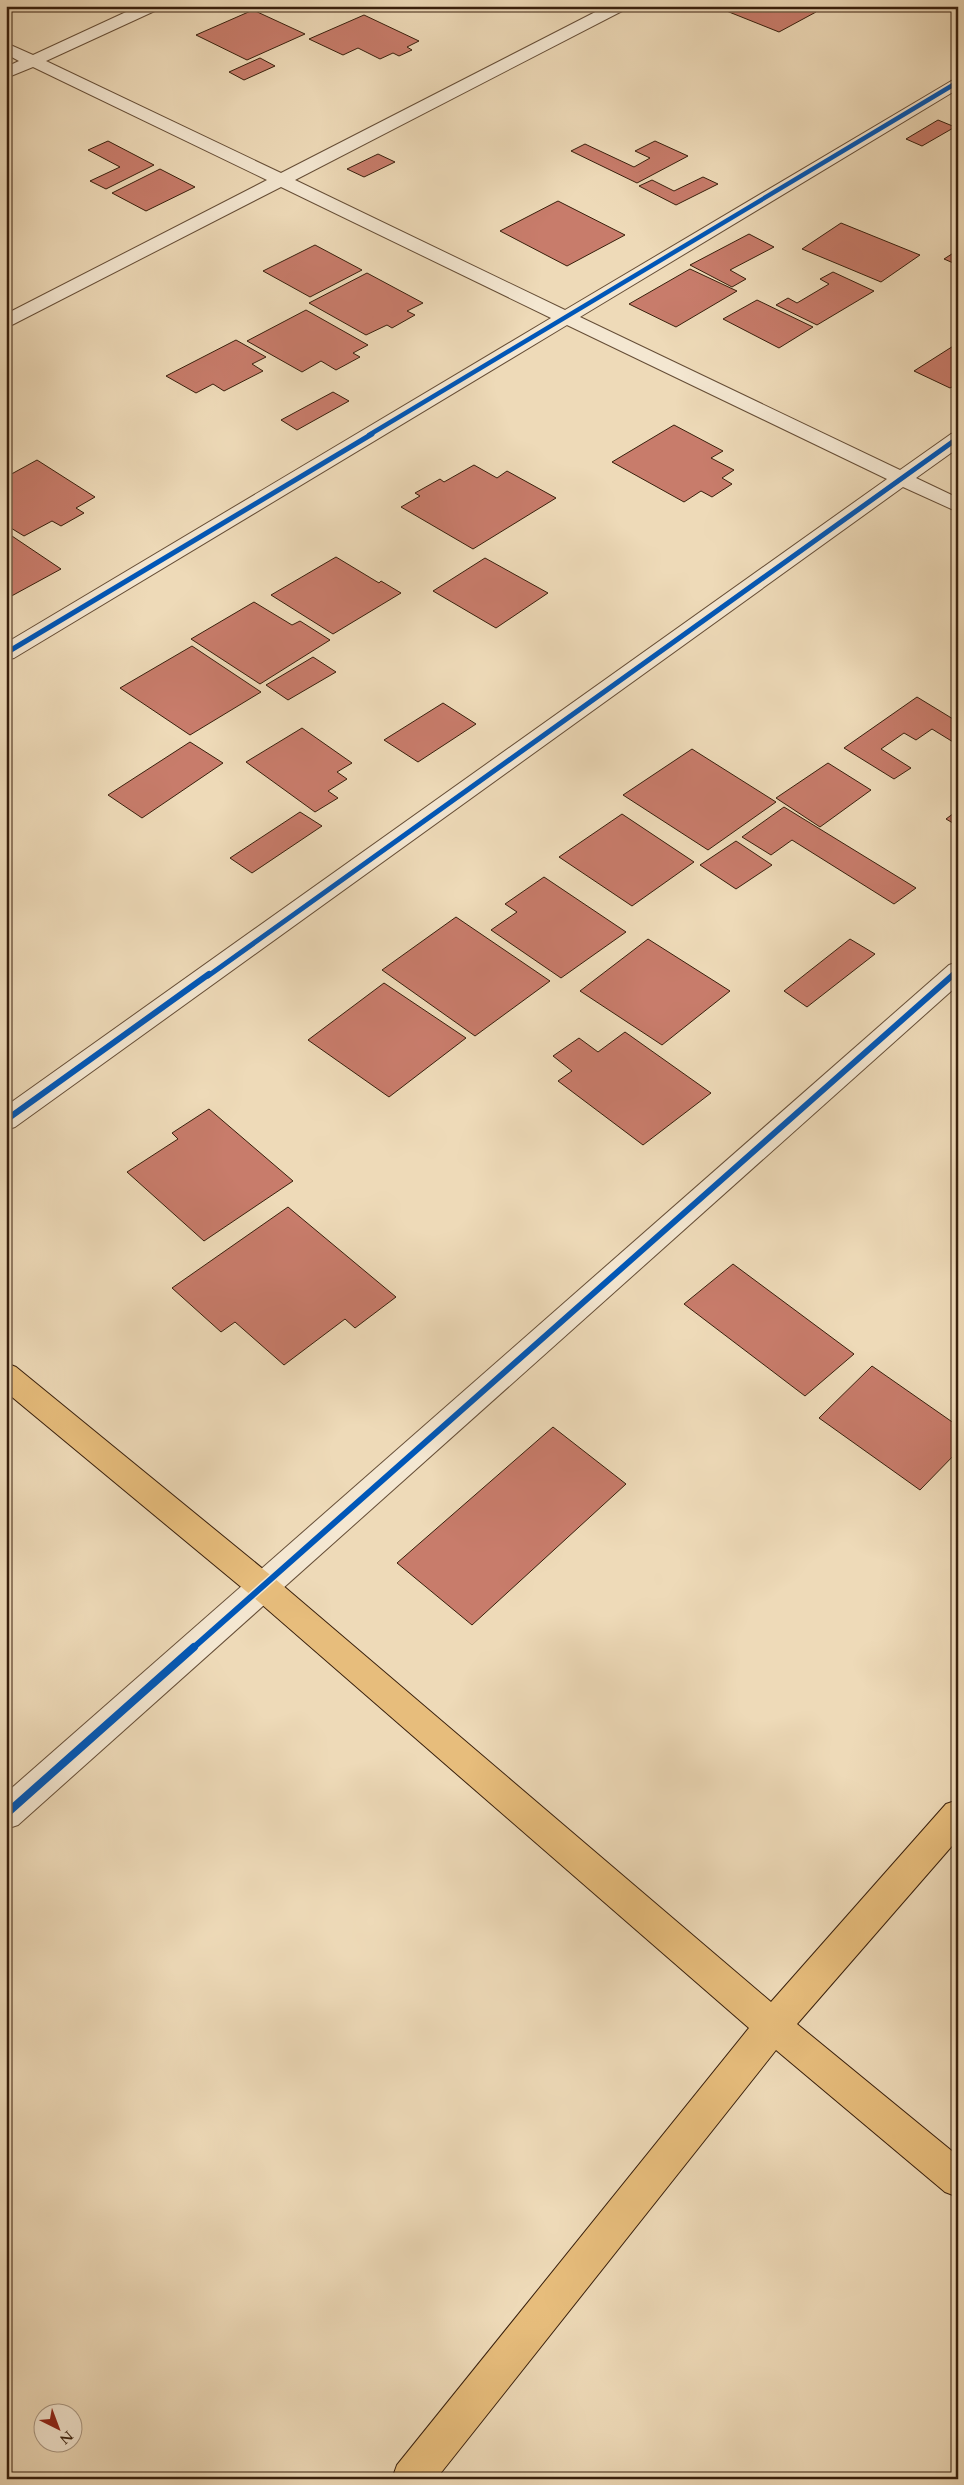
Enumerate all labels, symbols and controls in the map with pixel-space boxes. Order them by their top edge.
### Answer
north arrow [32,2402,82,2452]
text: N [55,2426,77,2448]

